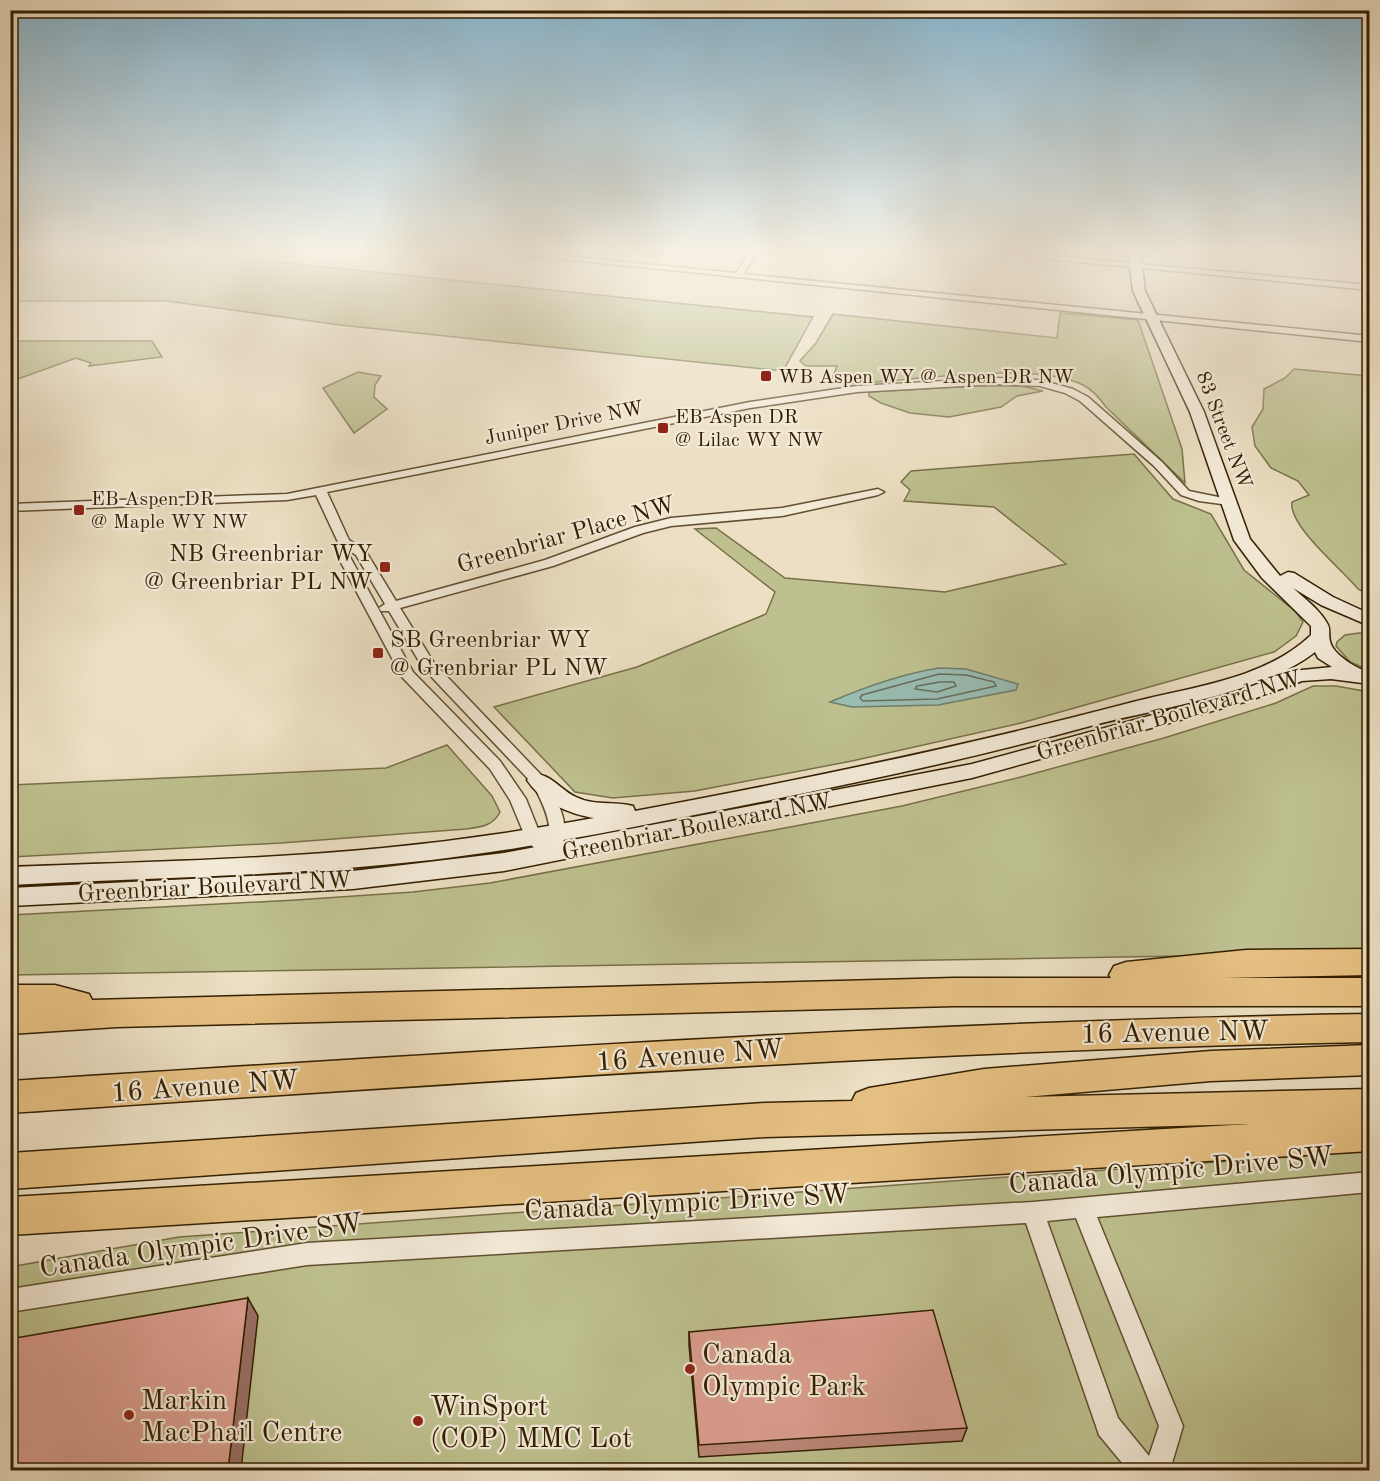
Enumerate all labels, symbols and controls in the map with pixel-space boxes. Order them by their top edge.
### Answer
place label: WB Aspen WY @ Aspen DR NW [778,368,1074,388]
marker: WB Aspen WY @ Aspen DR NW [759,369,773,383]
street label: 83 Street NW [1192,369,1255,492]
street label: Juniper Drive NW [483,399,646,449]
place label: EB Aspen DR @ Lilac WY NW [675,408,824,451]
marker: EB Aspen DR @ Lilac WY NW [656,421,670,435]
place label: EB Aspen DR @ Maple WY NW [91,490,248,533]
street label: Greenbriar Place NW [455,493,679,579]
marker: EB Aspen DR @ Maple WY NW [72,503,86,517]
place label: NB Greenbriar WY @ Greenbriar PL NW [144,543,373,595]
marker: NB Greenbriar WY @ Greenbriar PL NW [378,560,392,574]
place label: SB Greenbriar WY @ Grenbriar PL NW [390,629,608,681]
marker: SB Greenbriar WY @ Grenbriar PL NW [371,646,385,660]
street label: Greenbriar Boulevard NW [1034,667,1305,766]
street label: Greenbriar Boulevard NW [560,790,835,866]
street label: Greenbriar Boulevard NW [77,869,353,907]
street label: 16 Avenue NW [1081,1018,1270,1050]
street label: 16 Avenue NW [595,1036,785,1078]
street label: 16 Avenue NW [110,1067,300,1109]
street label: Canada Olympic Drive SW [1007,1144,1335,1200]
street label: Canada Olympic Drive SW [523,1181,851,1227]
street label: Canada Olympic Drive SW [38,1210,365,1284]
place label: Canada Olympic Park [702,1342,866,1402]
marker: Canada Olympic Park [683,1362,697,1376]
place label: Markin MacPhail Centre [141,1388,343,1448]
place label: WinSport (COP) MMC Lot [430,1394,632,1454]
marker: Markin MacPhail Centre [122,1408,136,1422]
marker: WinSport (COP) MMC Lot [411,1414,425,1428]

